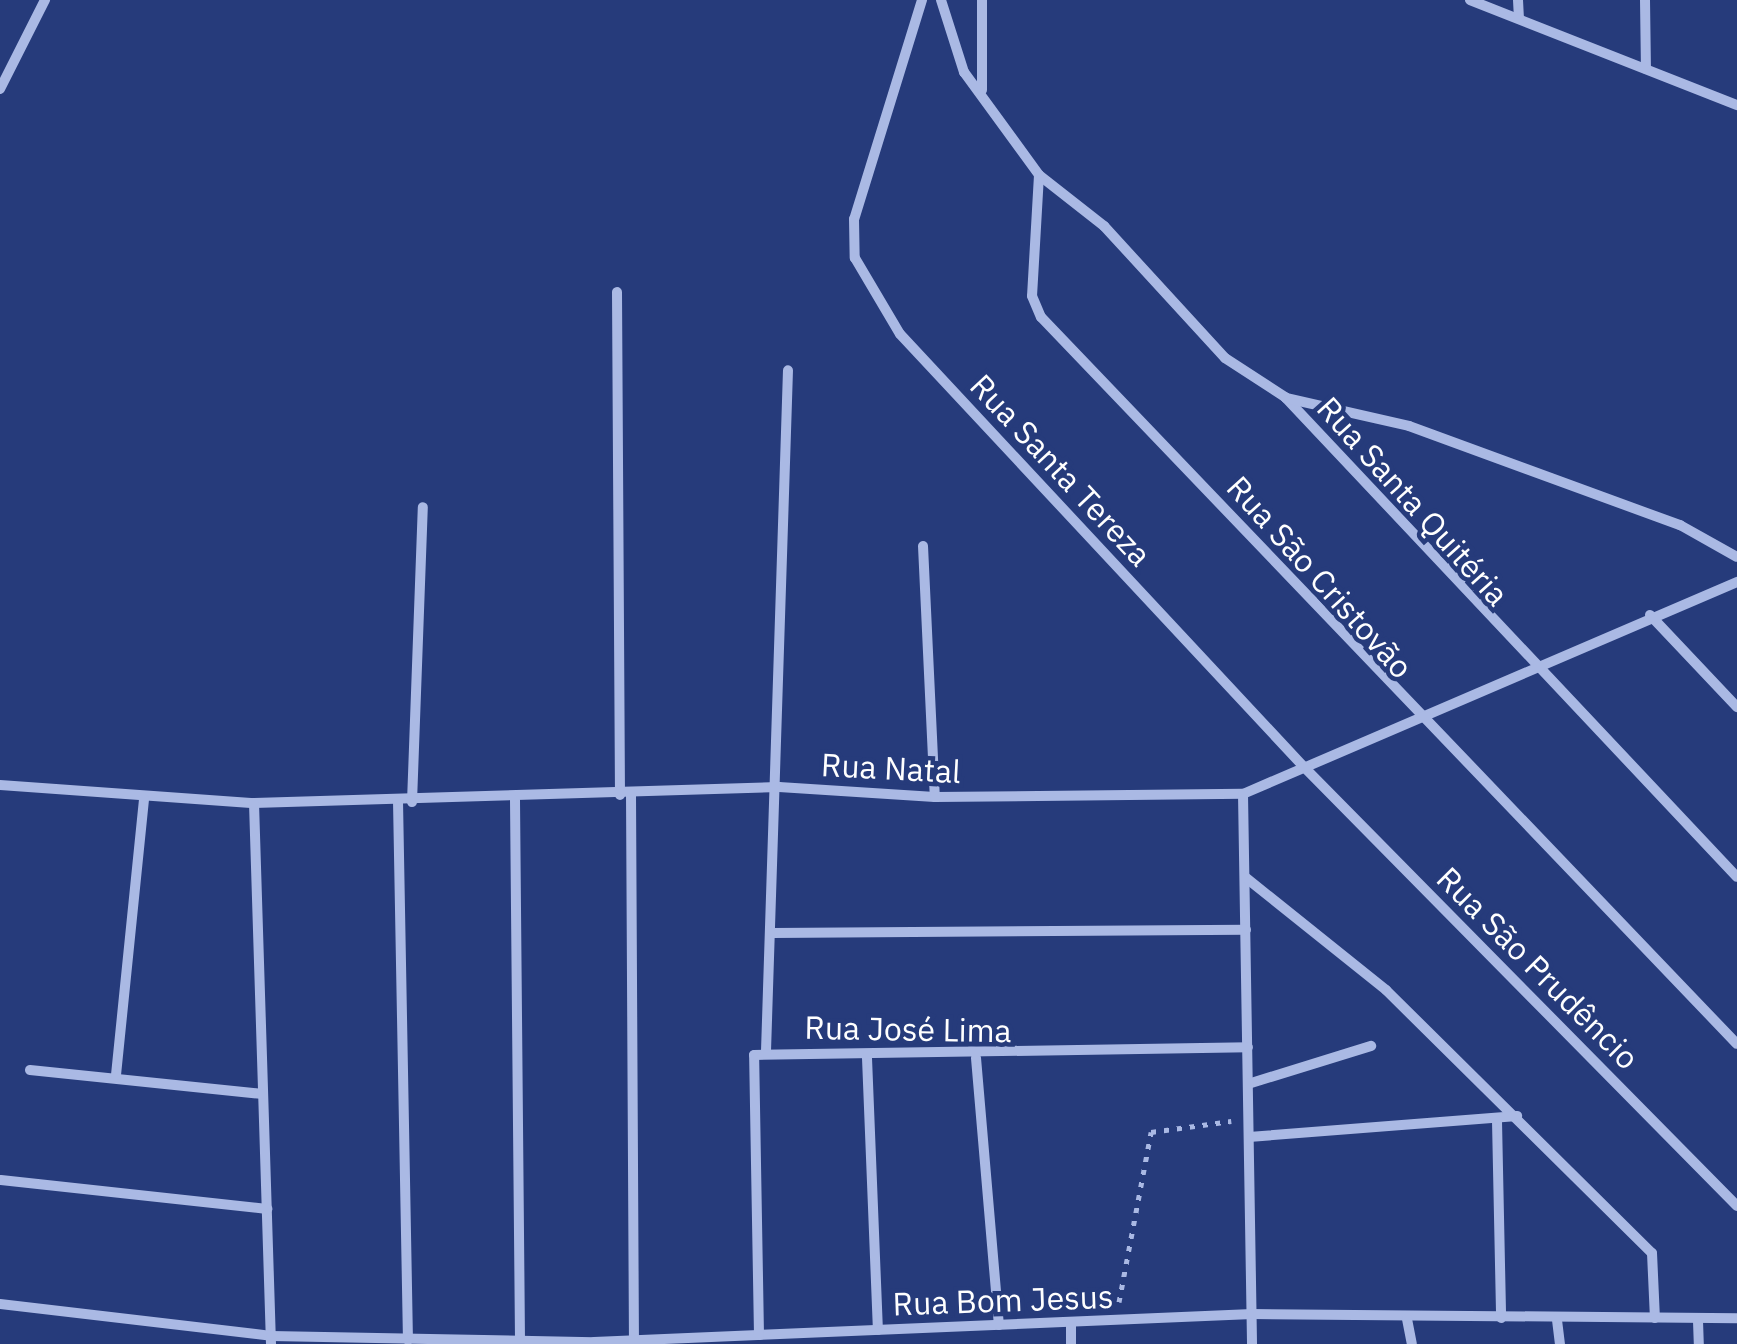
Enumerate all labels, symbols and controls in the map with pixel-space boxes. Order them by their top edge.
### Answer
street label: Rua Santa Tereza [962,366,1160,574]
street label: Rua Santa Quitéria [1309,389,1517,613]
street label: Rua São Cristovão [1219,468,1421,686]
street label: Rua Natal [820,745,962,791]
street label: Rua São Prudêncio [1429,859,1647,1077]
street label: Rua José Lima [804,1008,1012,1050]
street label: Rua Bom Jesus [892,1277,1114,1323]

